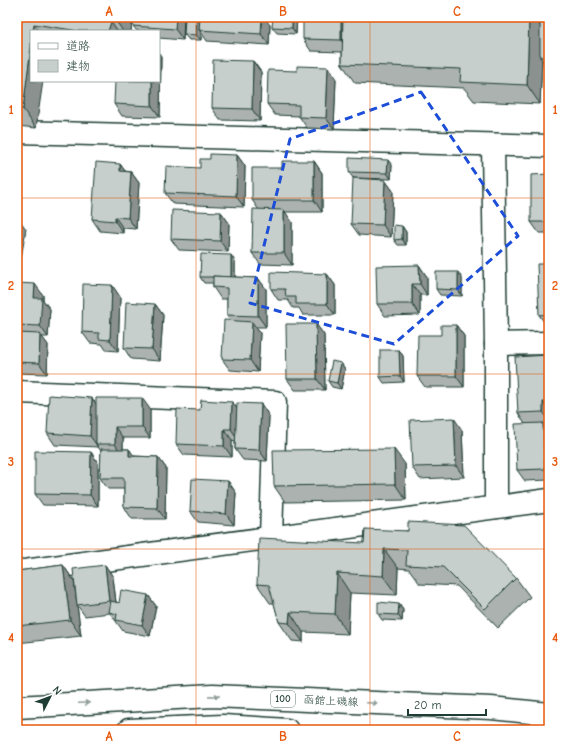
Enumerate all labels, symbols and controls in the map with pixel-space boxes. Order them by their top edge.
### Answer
text: A [105,4,113,19]
text: B [279,4,287,19]
text: C [453,4,461,19]
legend [30,30,160,82]
text: 道路 [66,39,90,53]
text: 建物 [66,59,90,73]
text: 1 [8,102,14,117]
text: 1 [552,102,558,117]
text: 2 [8,278,14,293]
text: 2 [552,278,558,293]
text: 3 [8,454,14,469]
text: 3 [552,454,558,469]
text: 4 [8,630,14,645]
text: 4 [552,630,558,645]
north arrow [30,677,70,717]
text: N [50,684,64,698]
road number: 100 [271,691,295,707]
scale bar [408,691,486,717]
one-way arrow [208,693,221,699]
street label: 函館上磯線 [303,693,359,709]
text: 20 m [414,698,442,712]
one-way arrow [78,700,91,706]
one-way arrow [366,700,379,706]
text: A [105,729,113,744]
text: B [279,729,287,744]
text: C [453,729,461,744]

